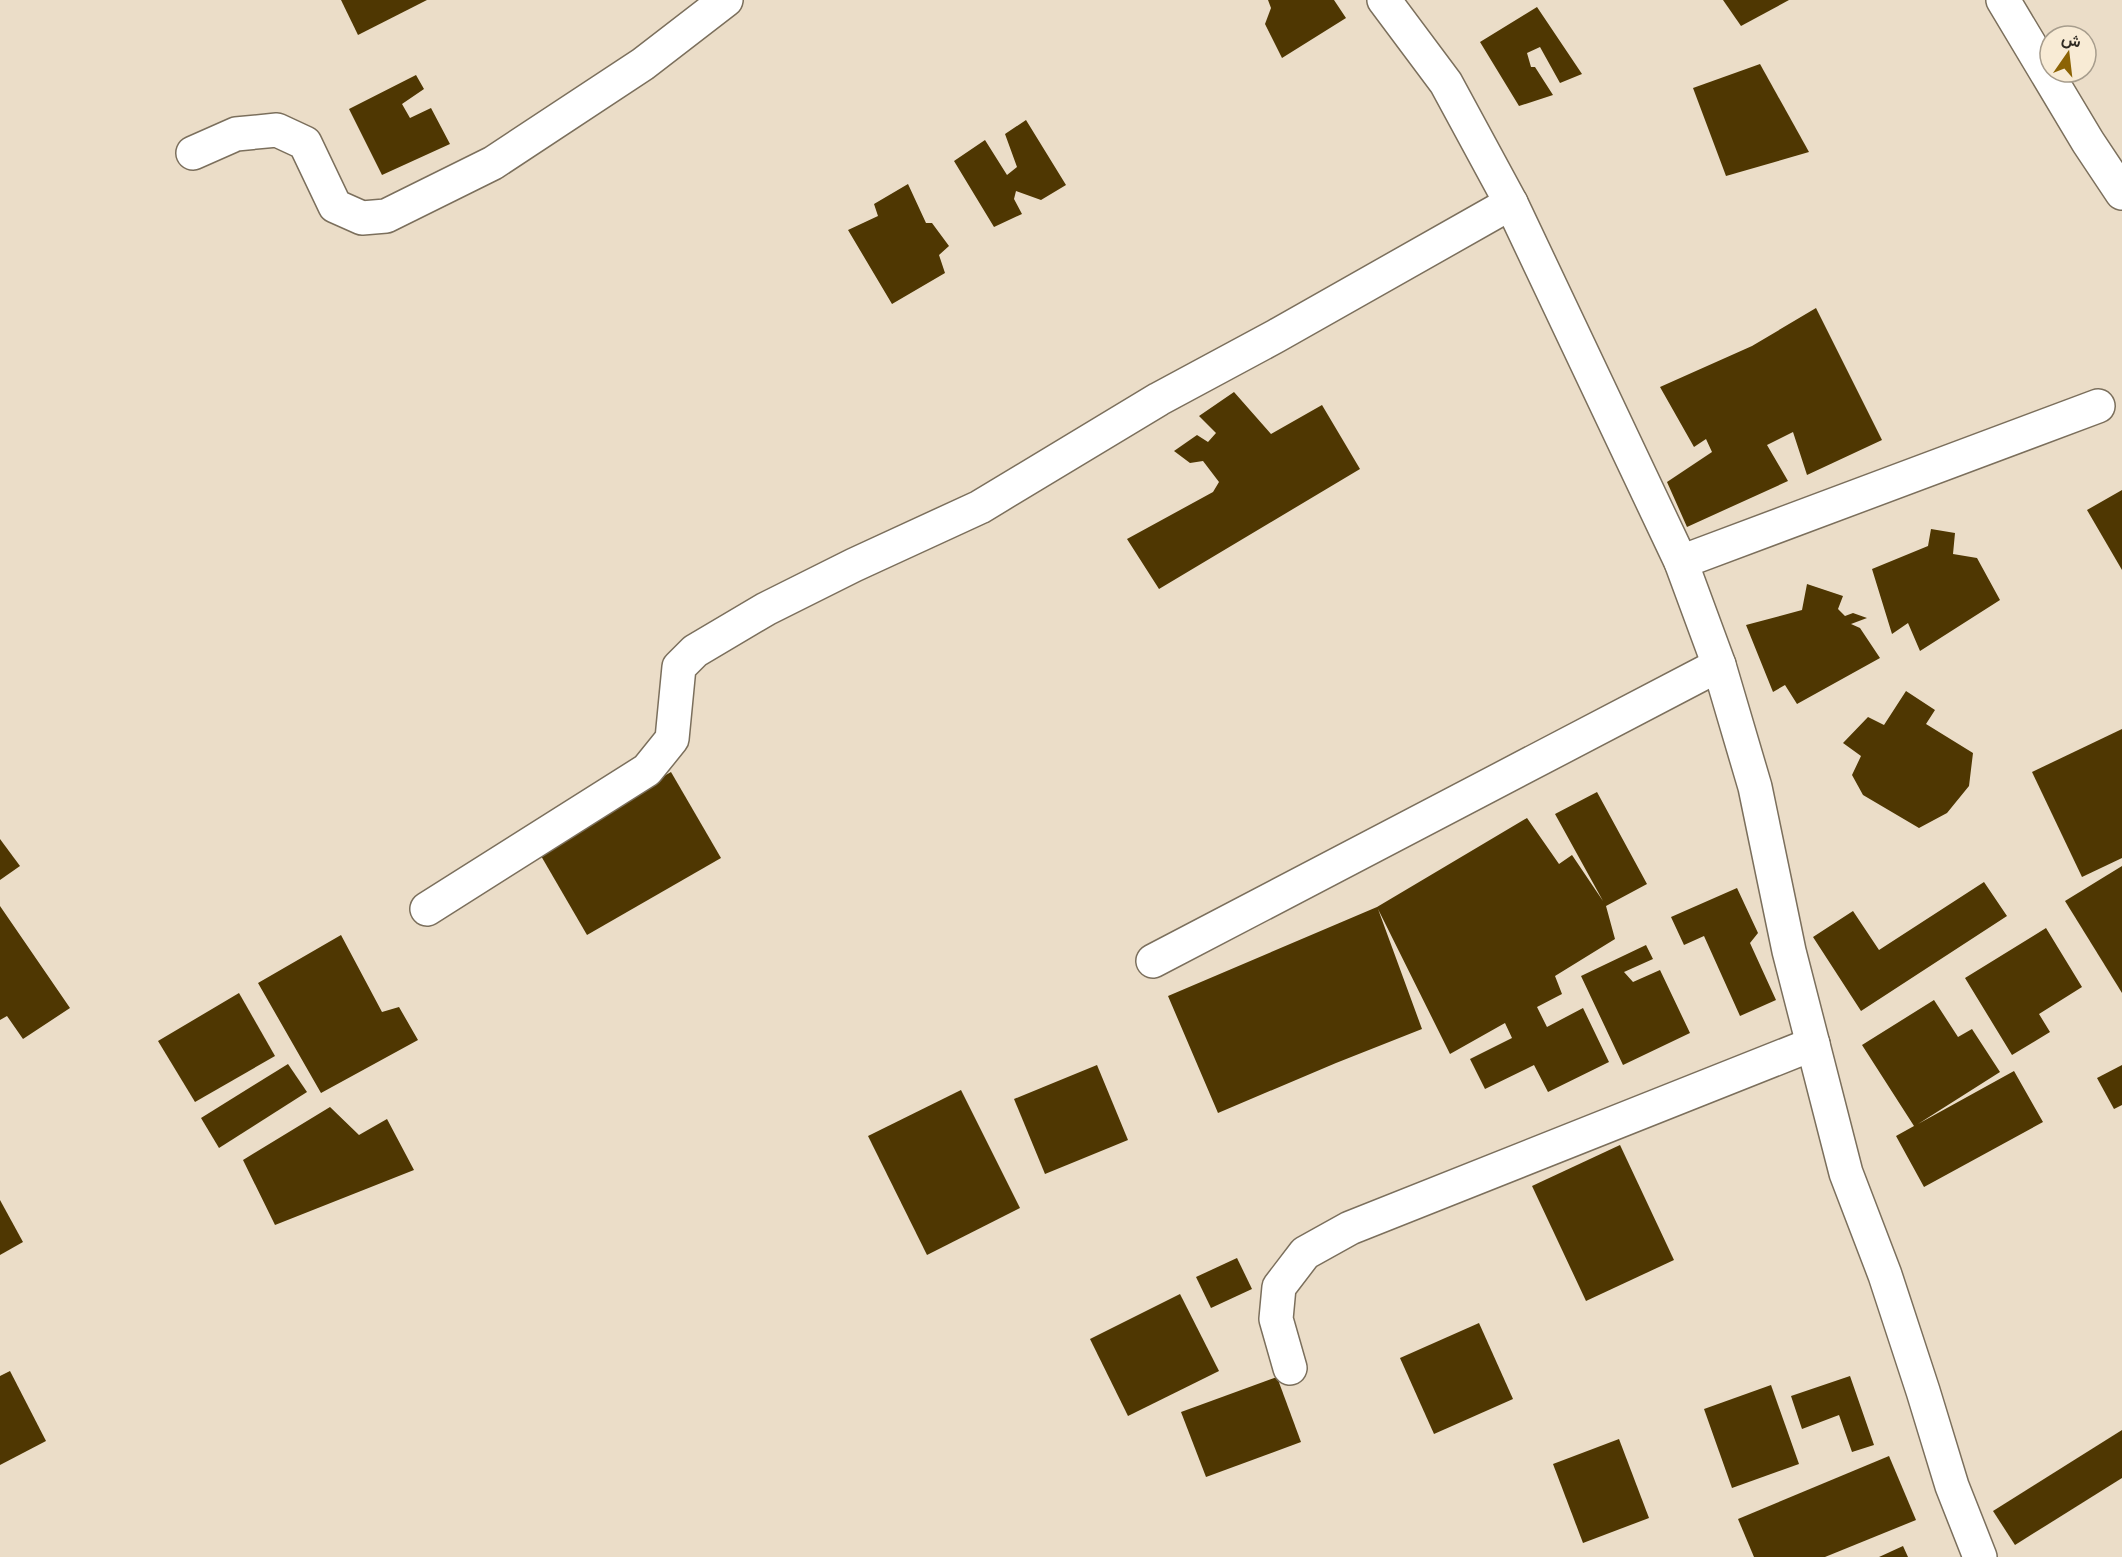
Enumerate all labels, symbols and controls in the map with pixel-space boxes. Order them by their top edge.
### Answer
north arrow [2038,24,2098,84]
text: ش [2059,26,2084,53]

